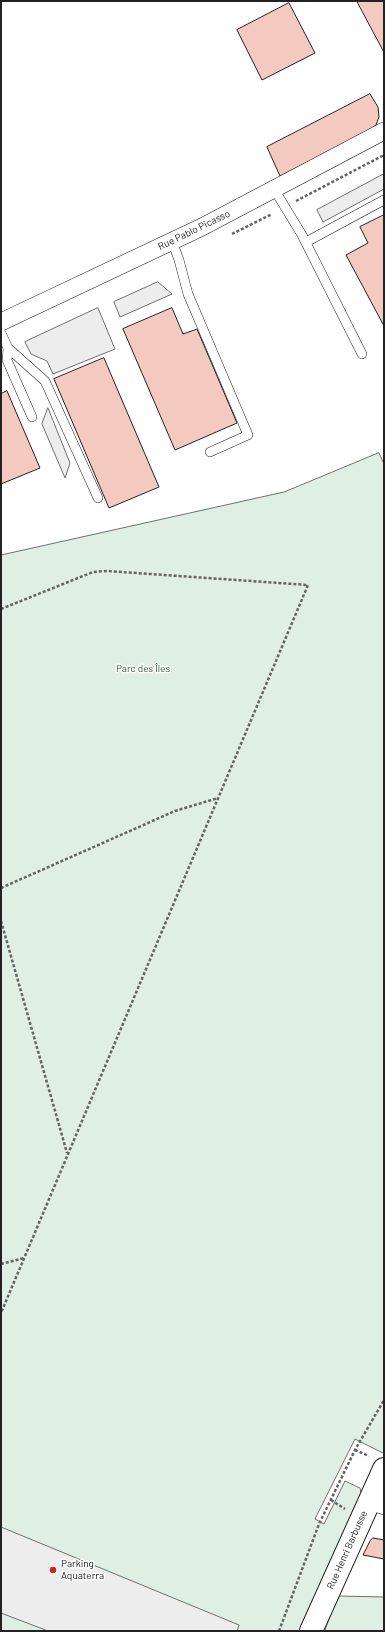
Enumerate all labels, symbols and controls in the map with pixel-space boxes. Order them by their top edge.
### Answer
street label: Rue Pablo Picasso [156,207,232,253]
park label: Parc des Îles [116,663,170,675]
street label: Rue Henri Barbusse [324,1509,370,1591]
place label: Parking Aquaterra [61,1558,104,1582]
marker: Parking Aquaterra [48,1565,58,1575]

